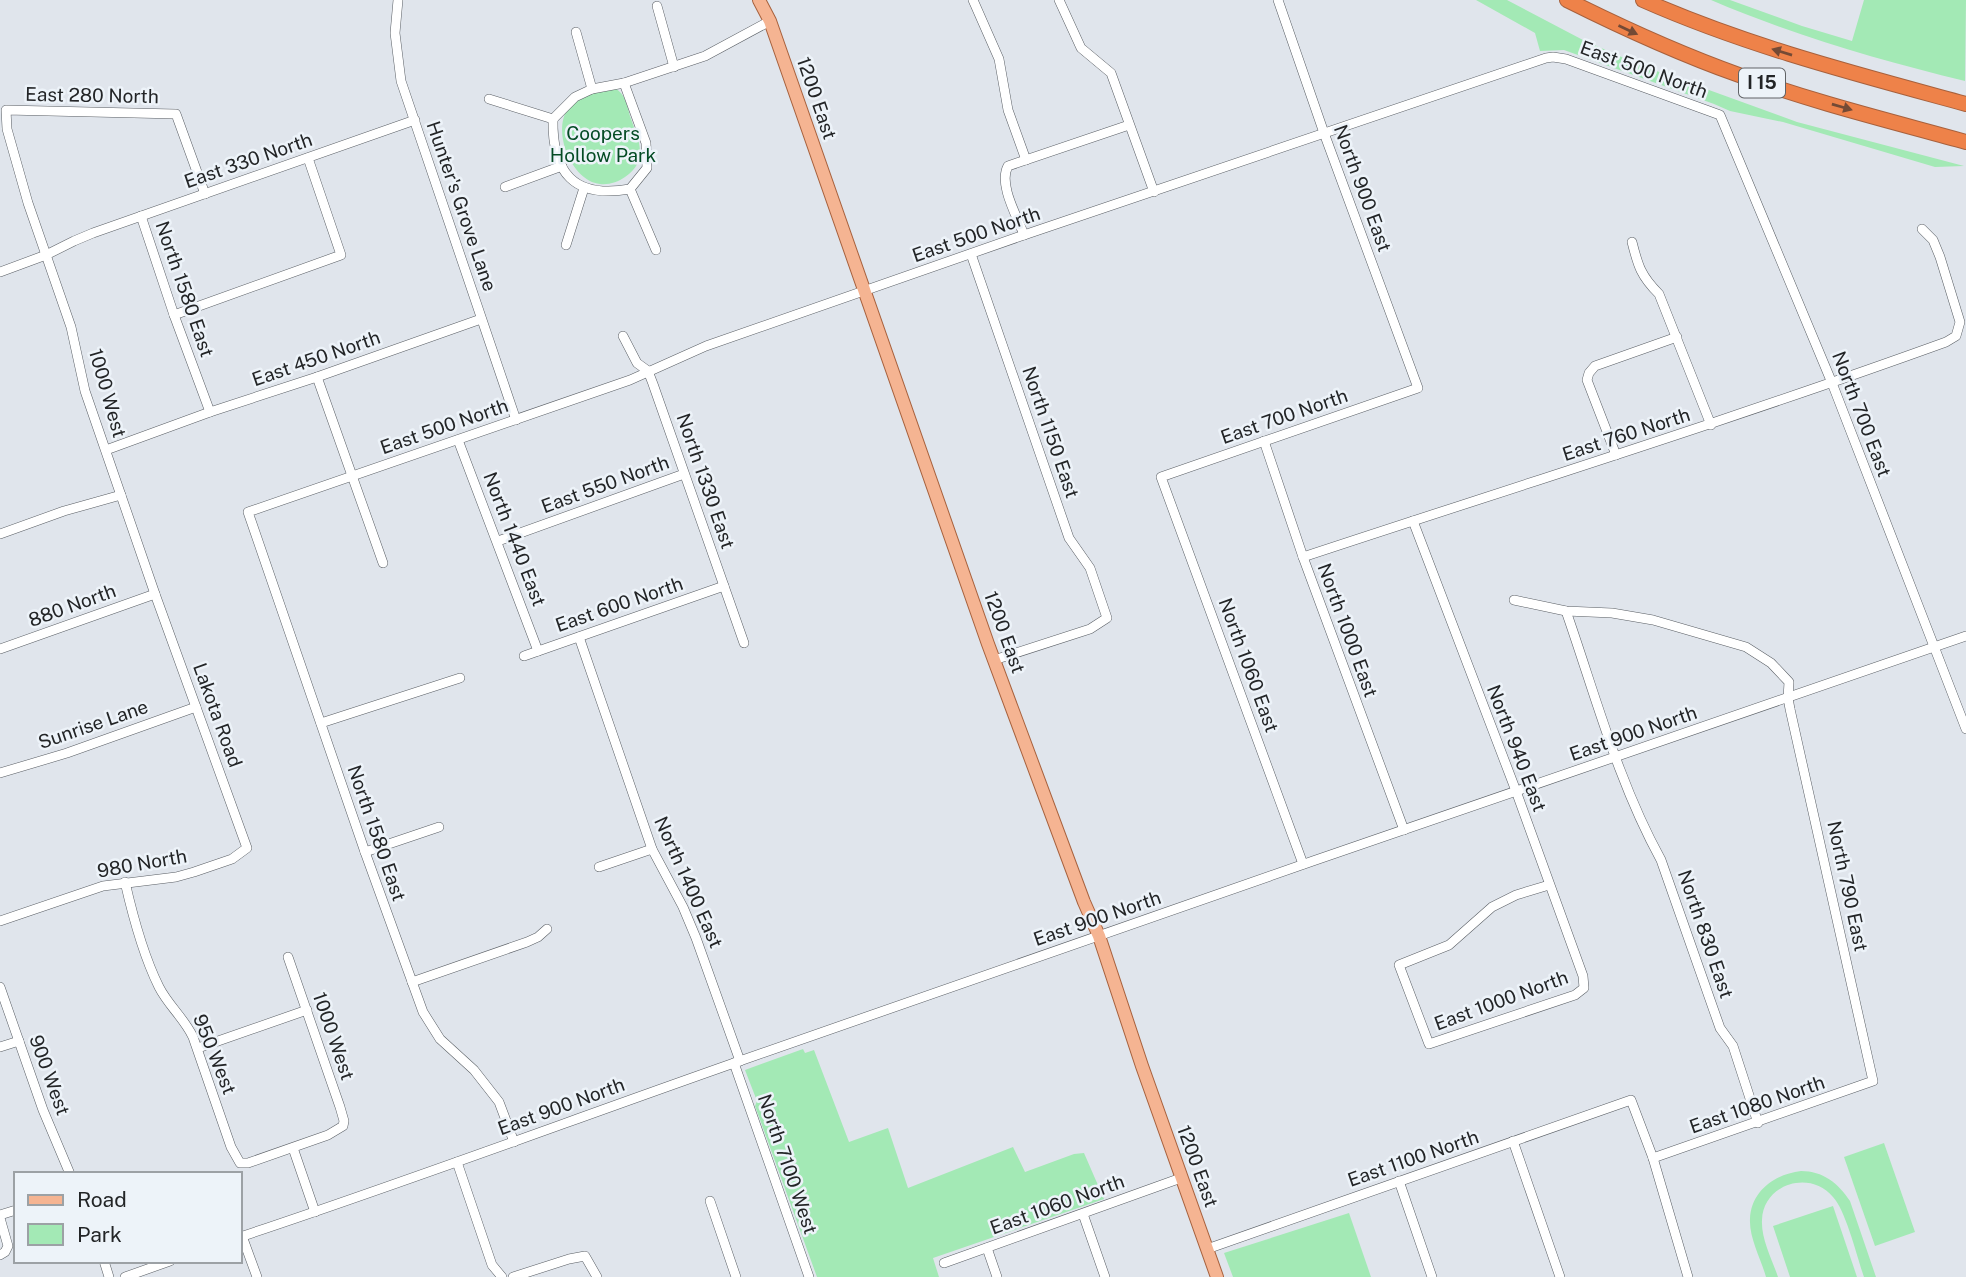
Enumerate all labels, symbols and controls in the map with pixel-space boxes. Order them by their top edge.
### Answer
one-way arrow [1618,24,1638,36]
street label: East 500 North [1577,36,1711,102]
one-way arrow [1772,47,1793,57]
street label: 1200 East [793,54,841,142]
road number: I 15 [1739,68,1785,98]
street label: East 280 North [25,83,159,107]
one-way arrow [1831,102,1853,113]
street label: Hunter's Grove Lane [423,118,501,294]
park label: Coopers Hollow Park [550,122,657,166]
street label: North 900 East [1330,122,1396,254]
street label: East 330 North [181,128,315,192]
street label: East 500 North [909,202,1043,266]
street label: North 1580 East [151,218,219,360]
street label: East 450 North [249,326,383,390]
street label: 1000 West [85,346,131,440]
street label: North 700 East [1828,348,1896,480]
street label: North 1150 East [1018,363,1084,501]
street label: East 700 North [1218,384,1350,448]
street label: East 500 North [377,394,511,458]
street label: East 760 North [1559,403,1693,465]
street label: North 1330 East [673,410,739,552]
street label: East 550 North [538,451,672,517]
street label: North 1440 East [479,469,551,609]
street label: North 1000 East [1314,560,1382,700]
street label: East 600 North [552,572,686,636]
street label: 880 North [25,579,119,631]
street label: 1200 East [980,588,1030,676]
street label: North 1060 East [1215,595,1283,735]
street label: Lakota Road [189,660,247,770]
street label: North 940 East [1483,682,1551,814]
street label: Sunrise Lane [35,695,151,753]
street label: East 900 North [1566,701,1700,765]
street label: North 1580 East [343,762,411,904]
street label: North 1400 East [650,813,728,951]
street label: North 790 East [1823,819,1873,953]
street label: 980 North [95,844,189,882]
street label: North 830 East [1674,867,1738,1001]
street label: East 900 North [1030,886,1164,950]
street label: East 1000 North [1431,966,1571,1034]
street label: 1000 West [309,989,359,1083]
street label: 950 West [189,1011,241,1097]
street label: 900 West [25,1032,75,1118]
street label: East 1080 North [1686,1071,1828,1137]
street label: East 900 North [495,1073,627,1139]
street label: North 7100 West [754,1091,822,1237]
street label: 1200 East [1173,1122,1223,1210]
street label: East 1100 North [1345,1125,1481,1191]
street label: East 1060 North [987,1170,1127,1238]
legend [14,1172,242,1263]
text: Road [77,1187,127,1212]
text: Park [77,1222,122,1247]

